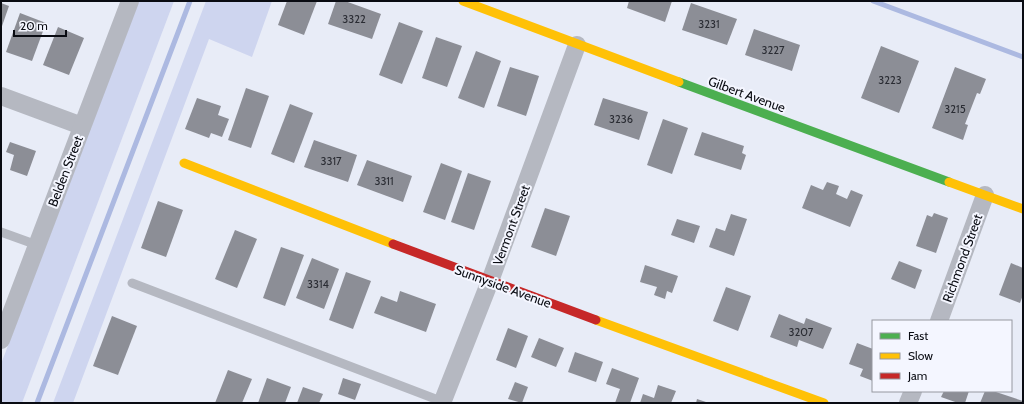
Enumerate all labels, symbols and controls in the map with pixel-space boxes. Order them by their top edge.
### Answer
scale bar [14,12,66,38]
house number: 3322 [342,12,366,26]
house number: 3231 [698,17,720,31]
text: 20 m [20,18,48,33]
house number: 3227 [761,43,785,57]
street label: Gilbert Avenue [706,73,788,115]
house number: 3223 [878,73,902,87]
house number: 3215 [944,102,966,116]
house number: 3236 [609,112,633,126]
street label: Belden Street [44,133,86,209]
house number: 3317 [320,154,342,168]
house number: 3311 [374,174,394,188]
street label: Vermont Street [489,182,533,267]
street label: Richmond Street [939,211,986,304]
street label: Sunnyside Avenue [453,261,554,311]
house number: 3314 [307,277,330,291]
legend [872,320,1012,392]
house number: 3207 [789,325,814,339]
text: Fast [908,328,928,343]
text: Slow [908,348,933,363]
text: Jam [907,368,927,383]

